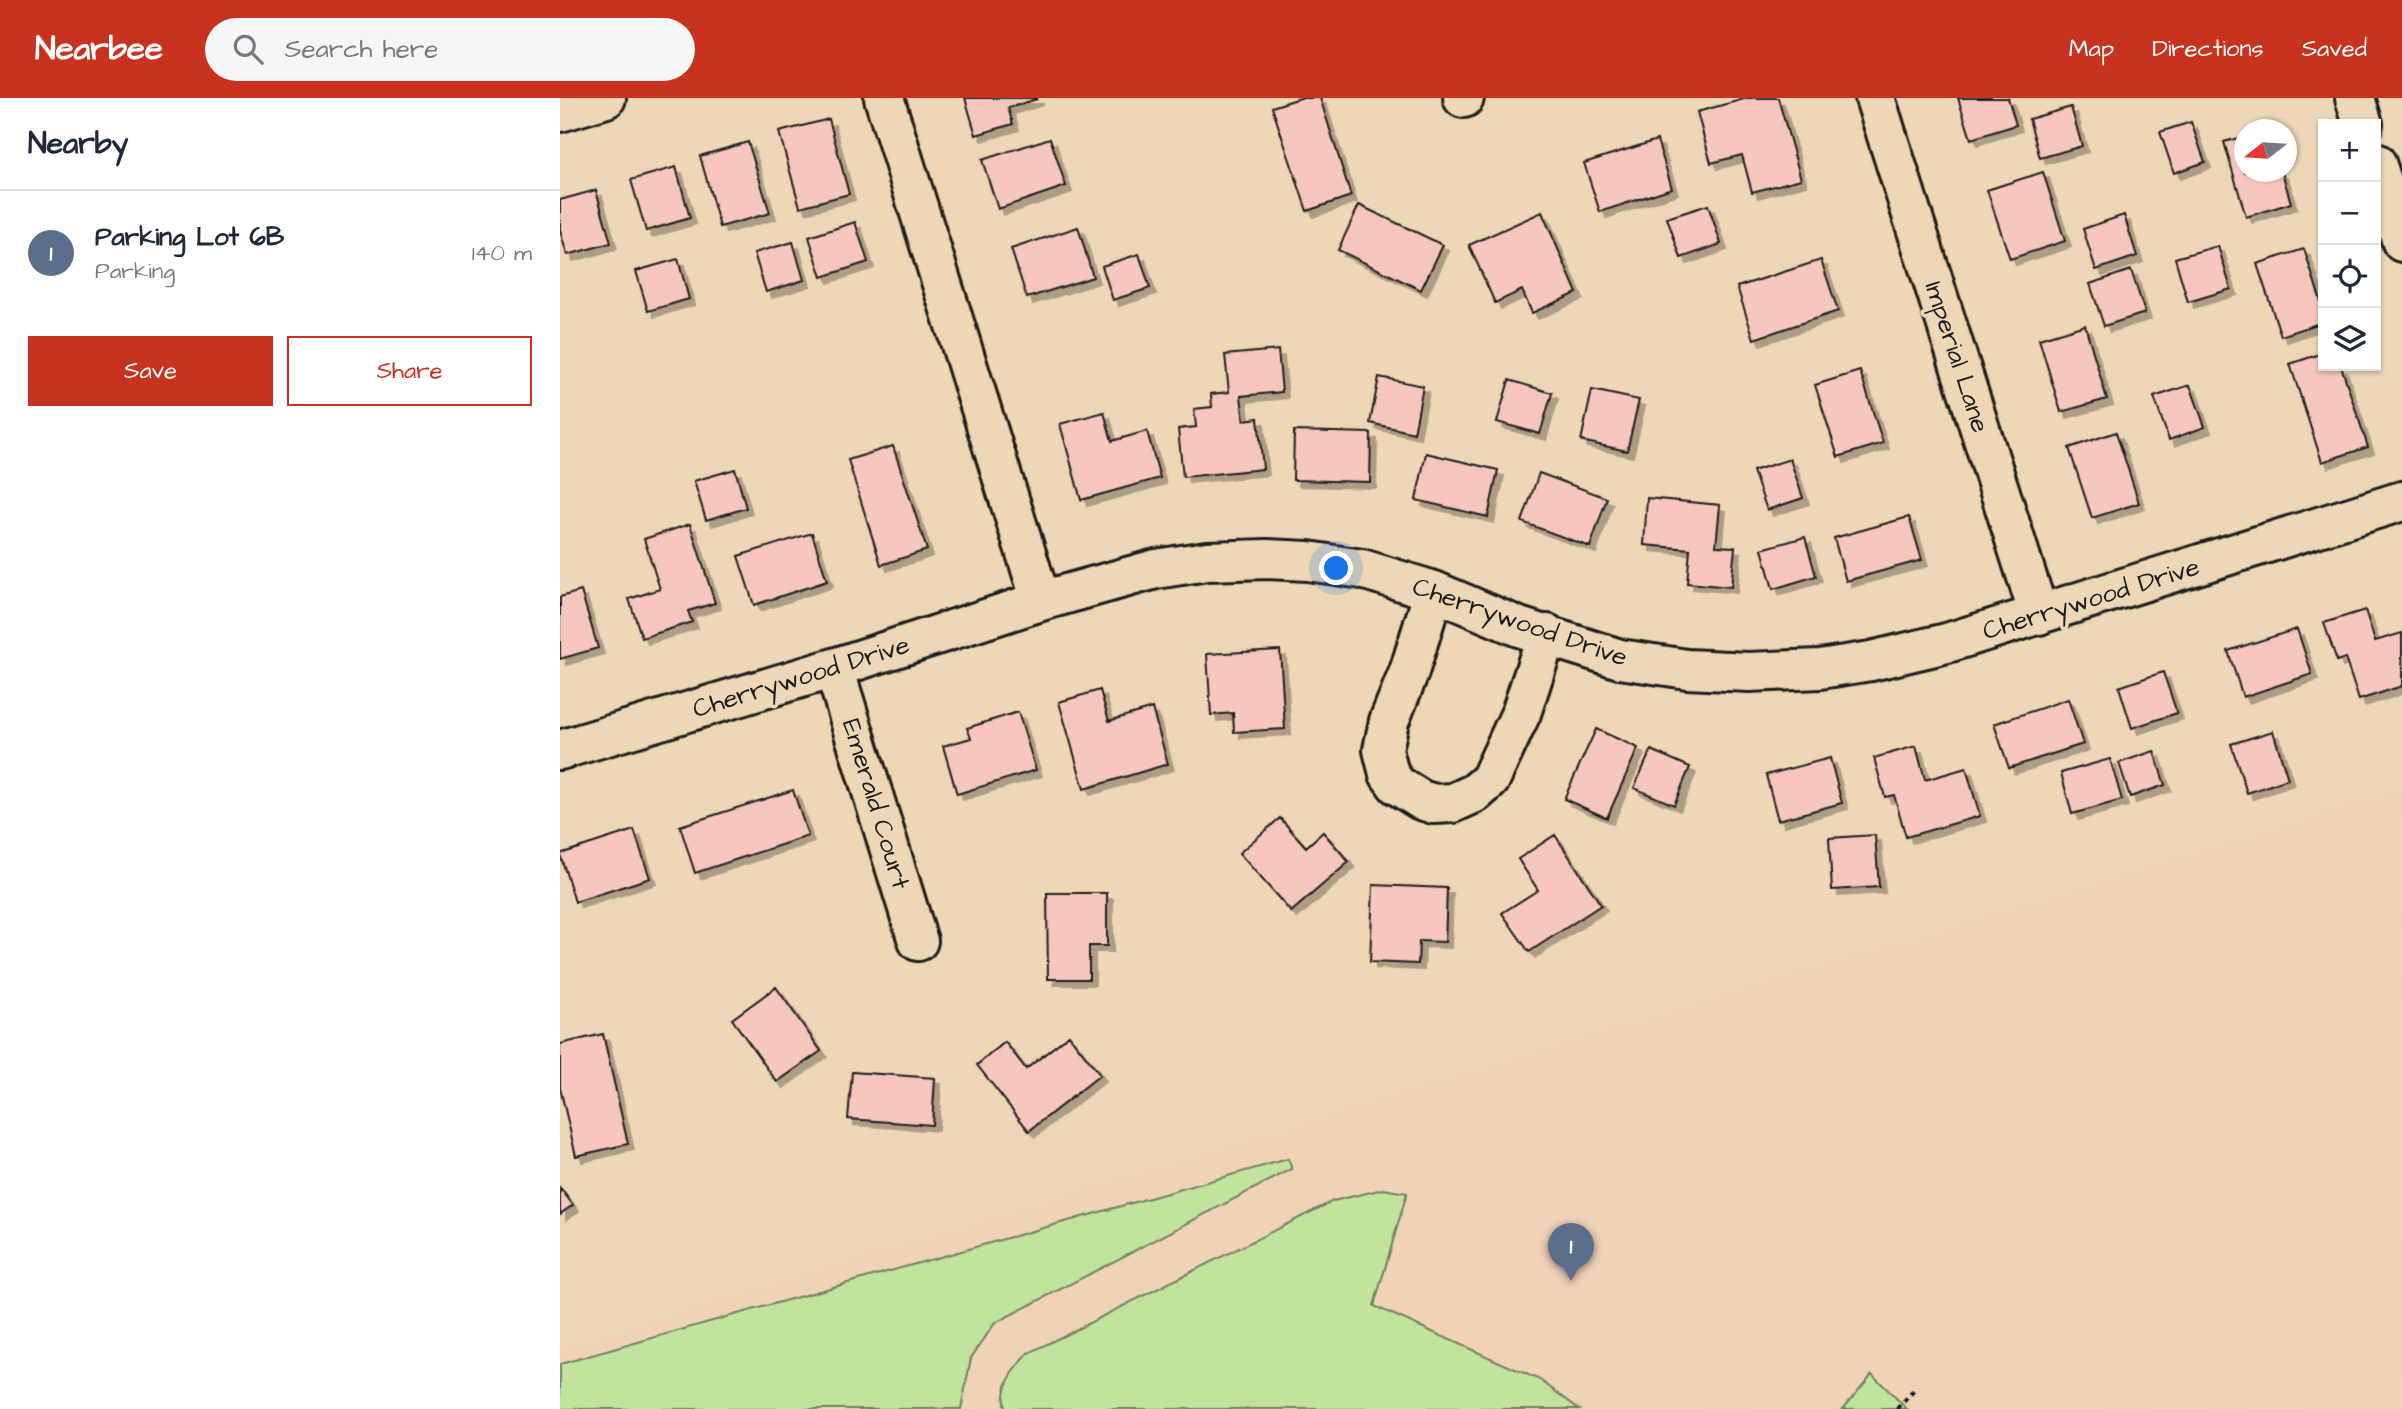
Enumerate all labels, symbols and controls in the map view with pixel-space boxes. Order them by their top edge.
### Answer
search box [205,18,695,81]
text: Nearbee [35,26,163,72]
icon: search [229,30,267,68]
text: Search here [285,31,438,67]
text: Map [2069,32,2114,66]
text: Directions [2152,32,2264,66]
text: Saved [2302,32,2367,66]
north arrow [2234,119,2297,182]
map controls [2318,119,2381,371]
button: + [2318,119,2381,182]
text: Nearby [28,123,128,165]
button: − [2318,182,2381,245]
text: Parking Lot 6B [95,219,284,255]
text: 1 [50,237,52,269]
text: 140 m [472,237,532,269]
button: locate [2318,245,2381,308]
text: Parking [95,255,175,287]
street label: Imperial Lane [1916,277,1998,437]
button: layers [2318,308,2381,371]
button: Save [28,336,273,406]
button: Share [287,336,532,406]
street label: Cherrywood Drive [1978,549,2204,651]
your location [1319,551,1353,585]
street label: Cherrywood Drive [1407,568,1632,678]
street label: Cherrywood Drive [688,627,914,729]
street label: Emerald Court [833,714,919,894]
pin: 1 [1548,1223,1594,1281]

